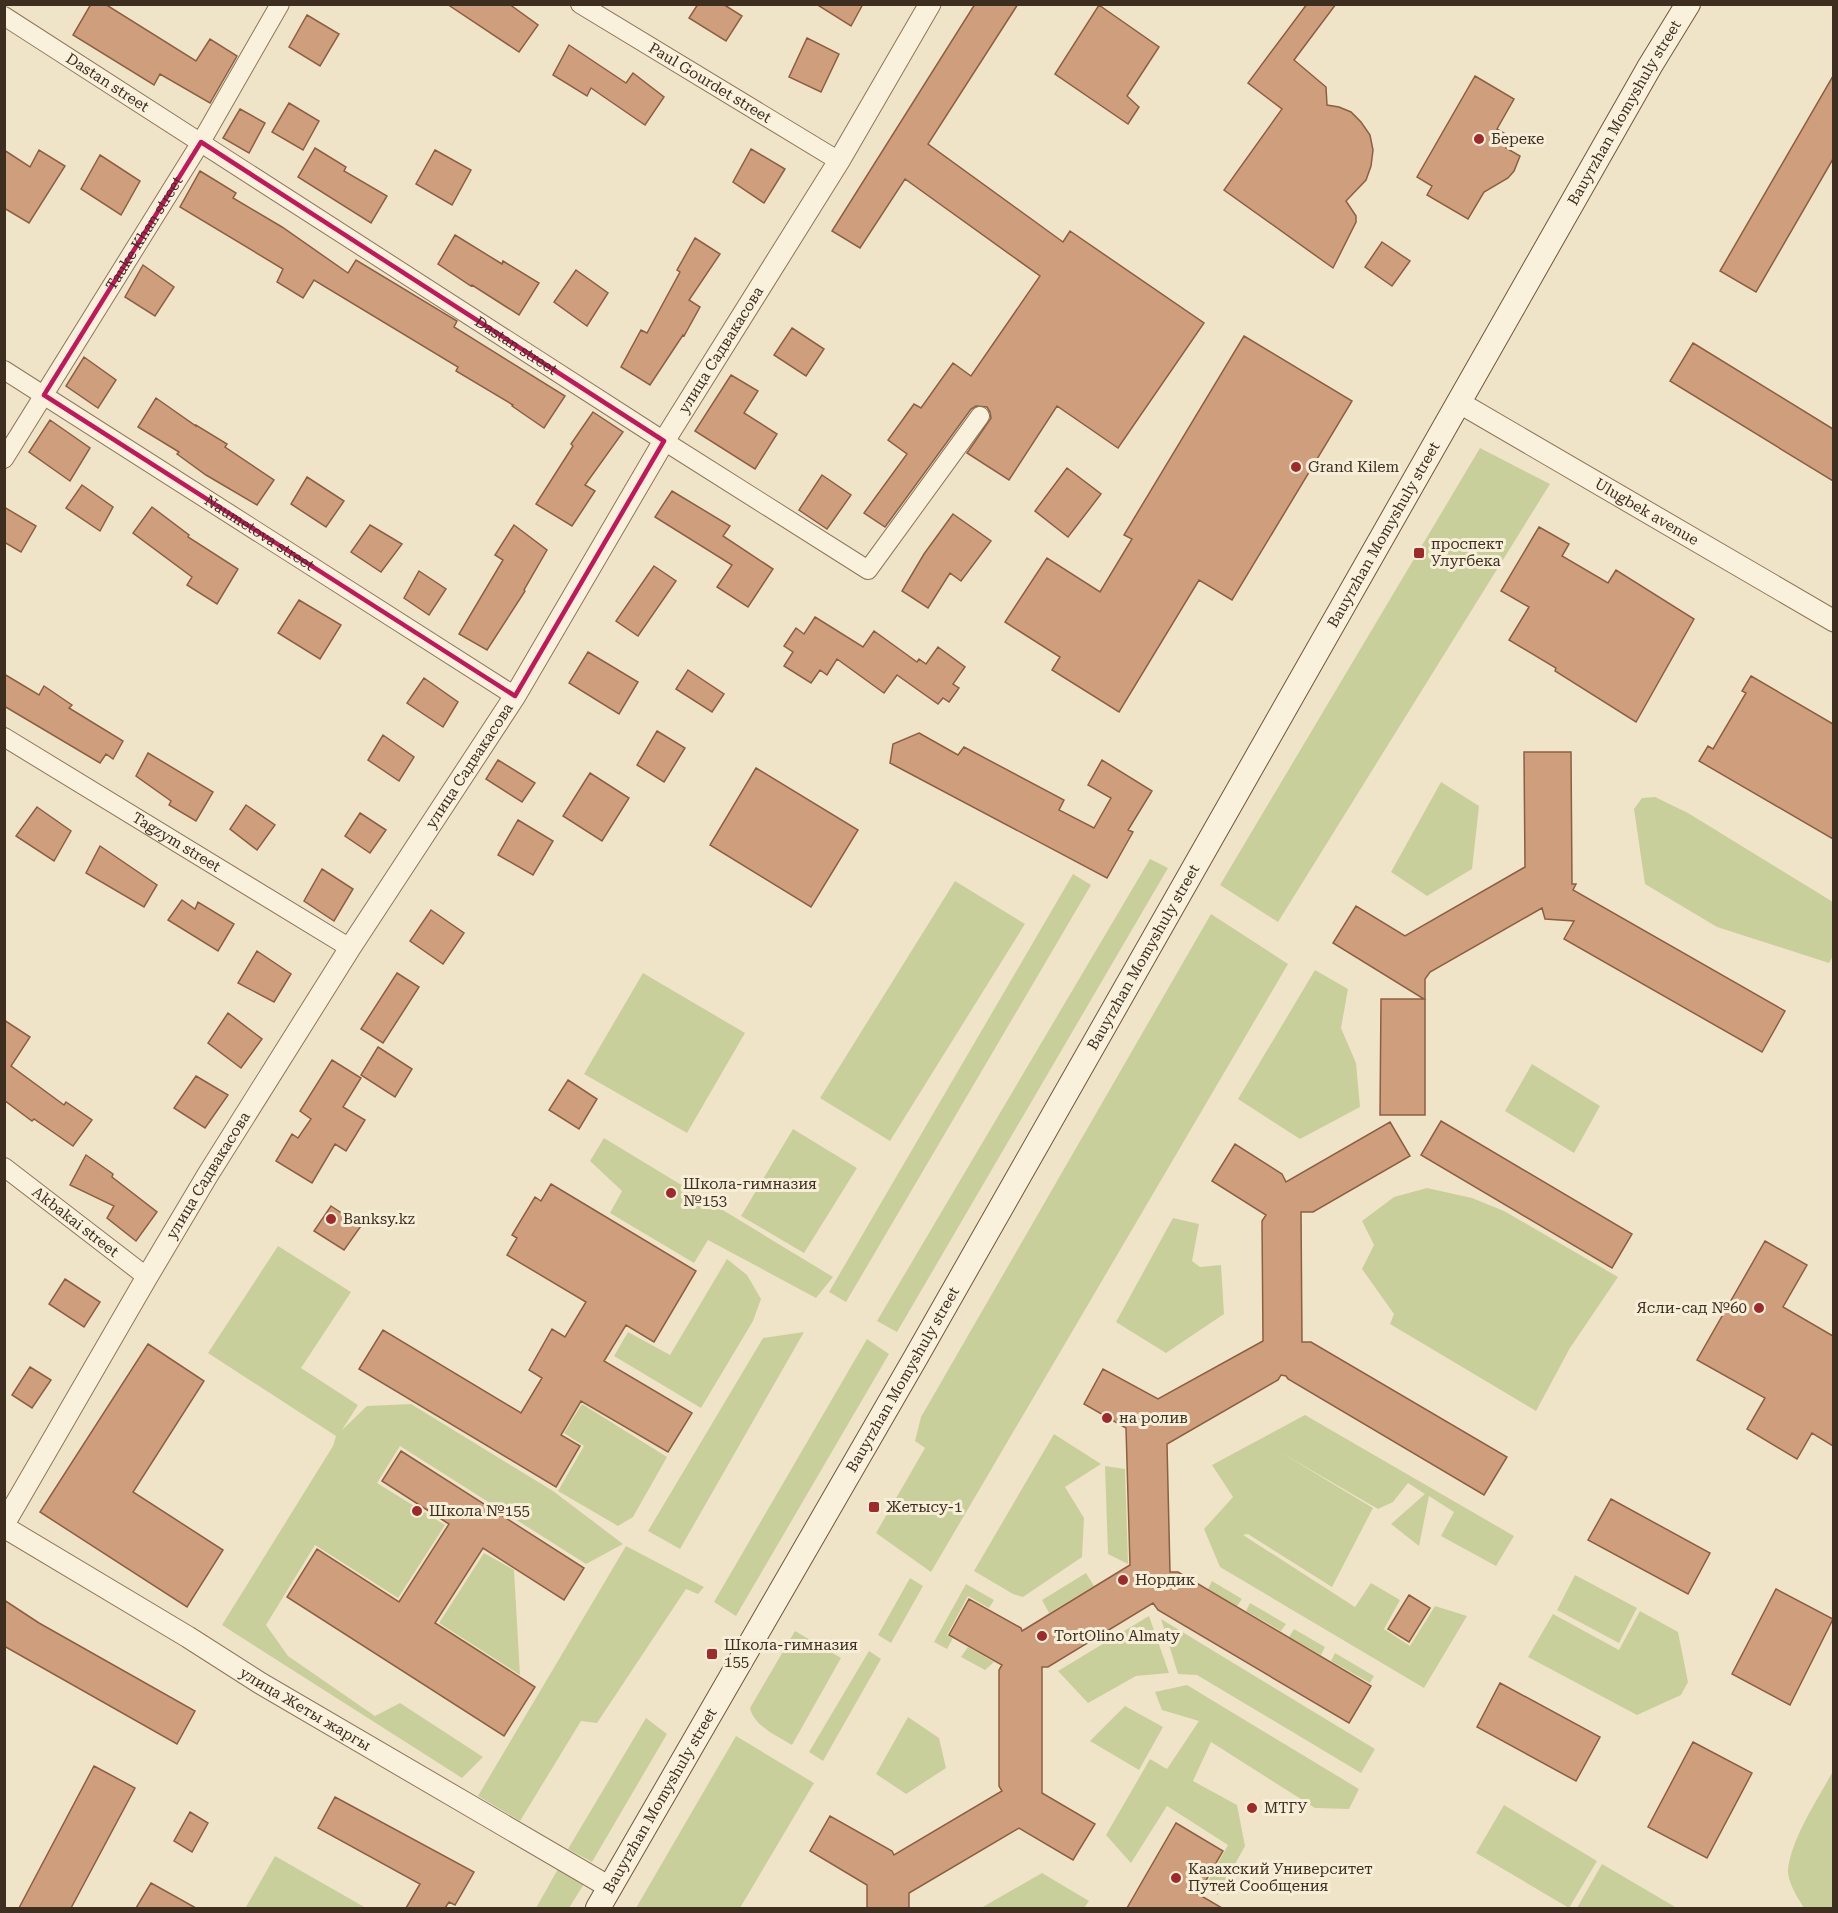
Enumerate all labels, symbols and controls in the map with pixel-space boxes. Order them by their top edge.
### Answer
street label: Bauyrzhan Momyshuly street [1564,17,1685,208]
street label: Paul Gourdet street [645,39,775,127]
street label: Dastan street [63,49,153,116]
place label: Береке [1491,130,1544,148]
marker: Береке [1472,132,1486,146]
street label: Tauke Khan street [102,172,187,293]
street label: улица Садвакасова [675,283,767,417]
street label: Dastan street [471,312,561,379]
street label: Bauyrzhan Momyshuly street [1324,438,1444,631]
place label: Grand Kilem [1308,458,1400,476]
marker: Grand Kilem [1289,460,1303,474]
street label: Ulugbek avenue [1591,474,1702,549]
street label: Naumetova street [201,491,318,575]
place label: проспект Улугбека [1431,535,1504,570]
marker: проспект Улугбека [1412,546,1426,560]
street label: улица Садвакасова [422,700,517,832]
street label: Tagzym street [129,808,224,876]
street label: Bauyrzhan Momyshuly street [1083,861,1203,1053]
street label: улица Садвакасова [163,1108,254,1242]
place label: Школа-гимназия №153 [683,1175,817,1210]
street label: Akbakai street [29,1183,122,1261]
marker: Школа-гимназия №153 [664,1186,678,1200]
place label: Banksy.kz [343,1210,415,1228]
marker: Banksy.kz [324,1212,338,1226]
street label: Bauyrzhan Momyshuly street [842,1283,963,1475]
place label: Ясли-сад №60 [1636,1299,1747,1317]
marker: Ясли-сад №60 [1752,1301,1766,1315]
place label: на ролив [1119,1409,1188,1427]
marker: на ролив [1100,1411,1114,1425]
place label: Жетысу-1 [886,1498,962,1516]
marker: Жетысу-1 [867,1500,881,1514]
place label: Школа №155 [429,1502,530,1520]
marker: Школа №155 [410,1504,424,1518]
place label: Нордик [1135,1571,1196,1589]
marker: Нордик [1116,1573,1130,1587]
place label: TortOlino Almaty [1054,1627,1180,1645]
marker: TortOlino Almaty [1035,1629,1049,1643]
place label: Школа-гимназия 155 [724,1636,858,1671]
marker: Школа-гимназия 155 [705,1647,719,1661]
street label: улица Жеты жаргы [236,1663,374,1755]
street label: Bauyrzhan Momyshuly street [600,1704,721,1896]
place label: МТГУ [1264,1799,1308,1817]
marker: МТГУ [1245,1801,1259,1815]
place label: Казахский Университет Путей Сообщения [1188,1860,1373,1895]
marker: Казахский Университет Путей Сообщения [1169,1871,1183,1885]

